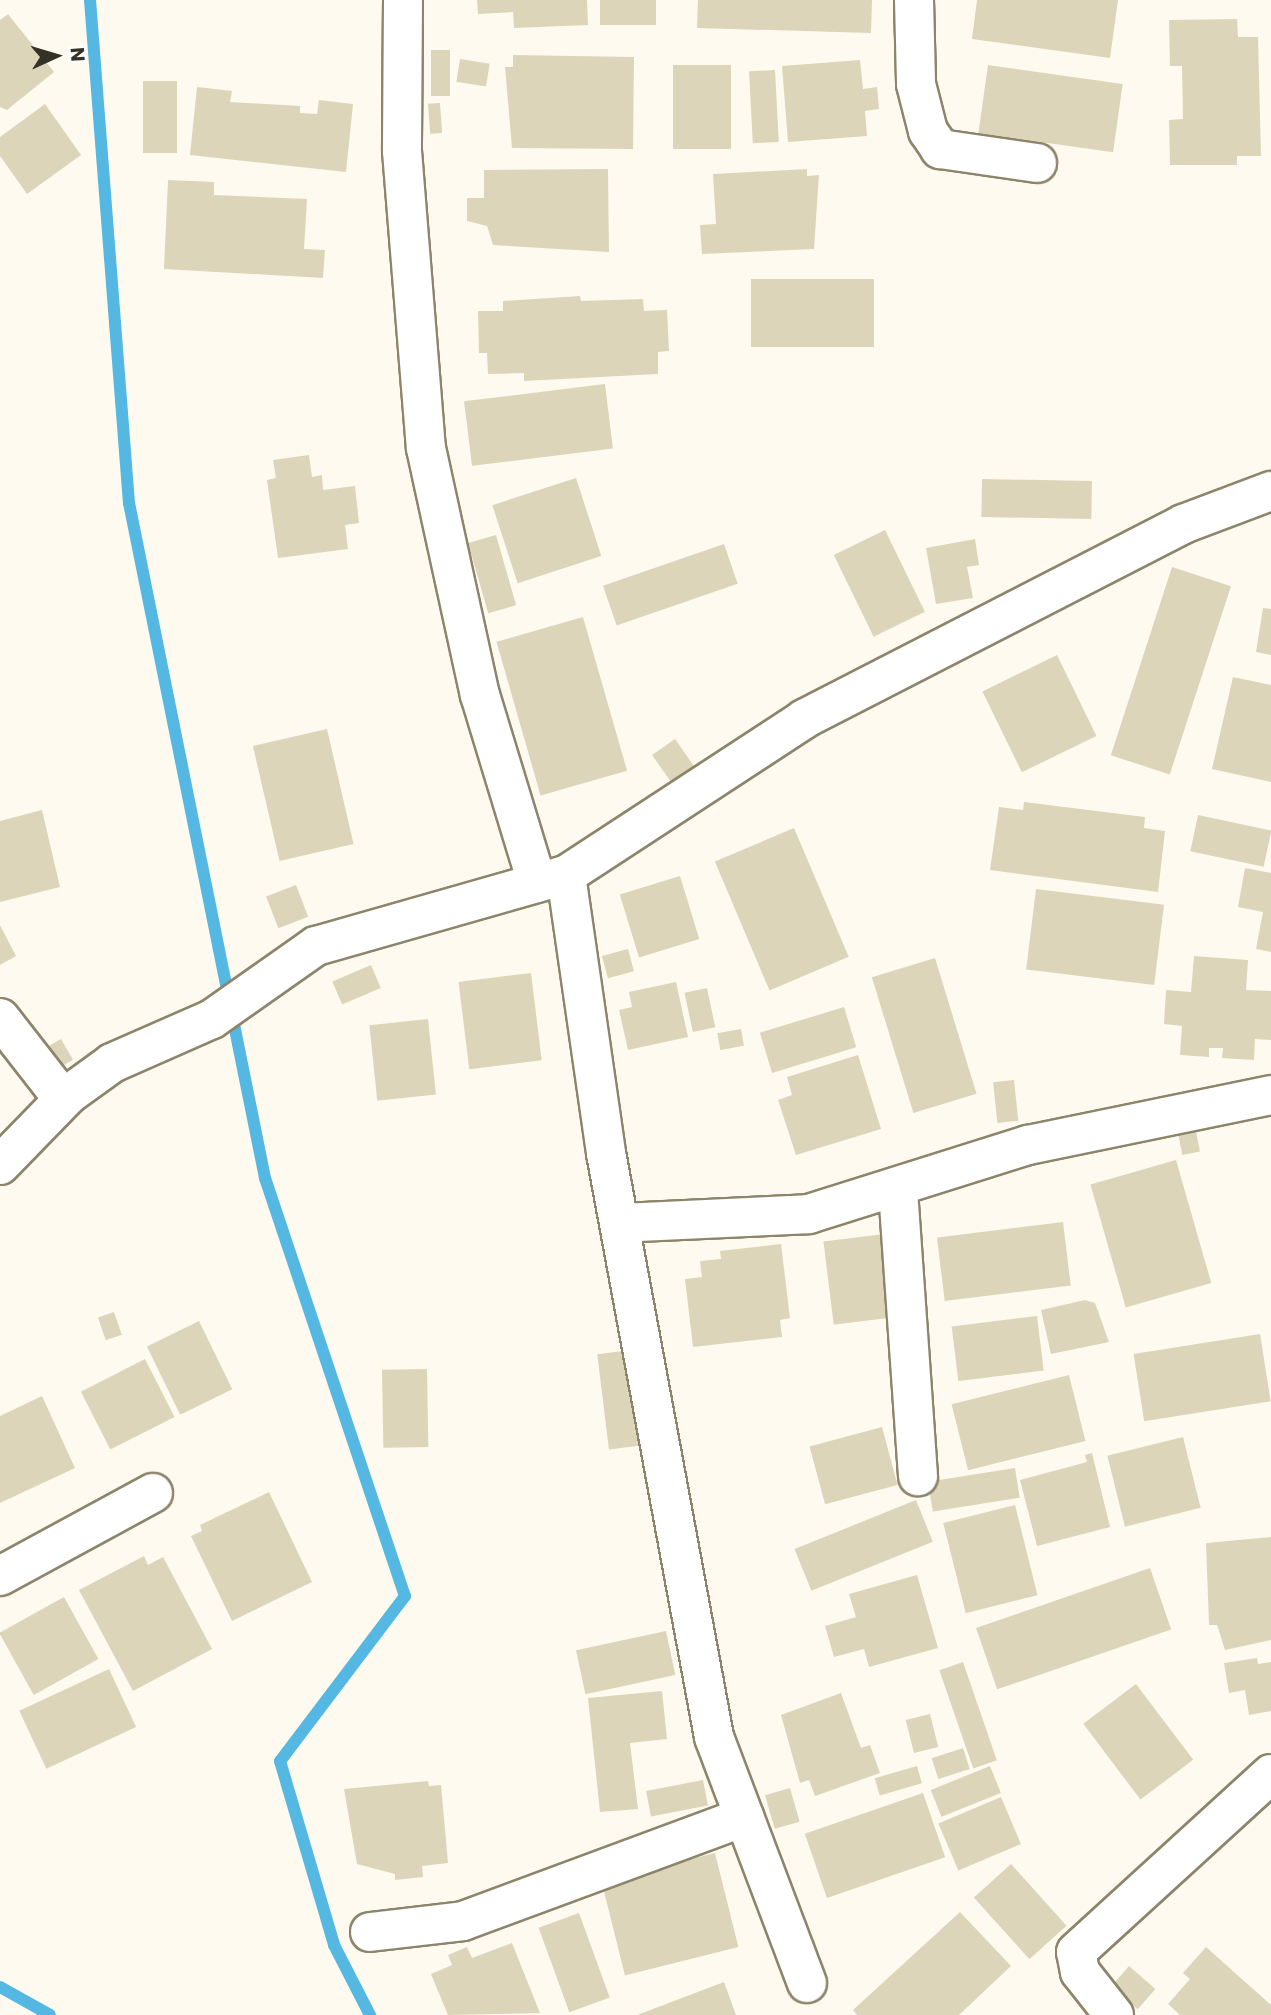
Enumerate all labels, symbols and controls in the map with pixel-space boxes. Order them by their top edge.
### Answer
north arrow [21,21,91,91]
text: N [63,46,91,63]

